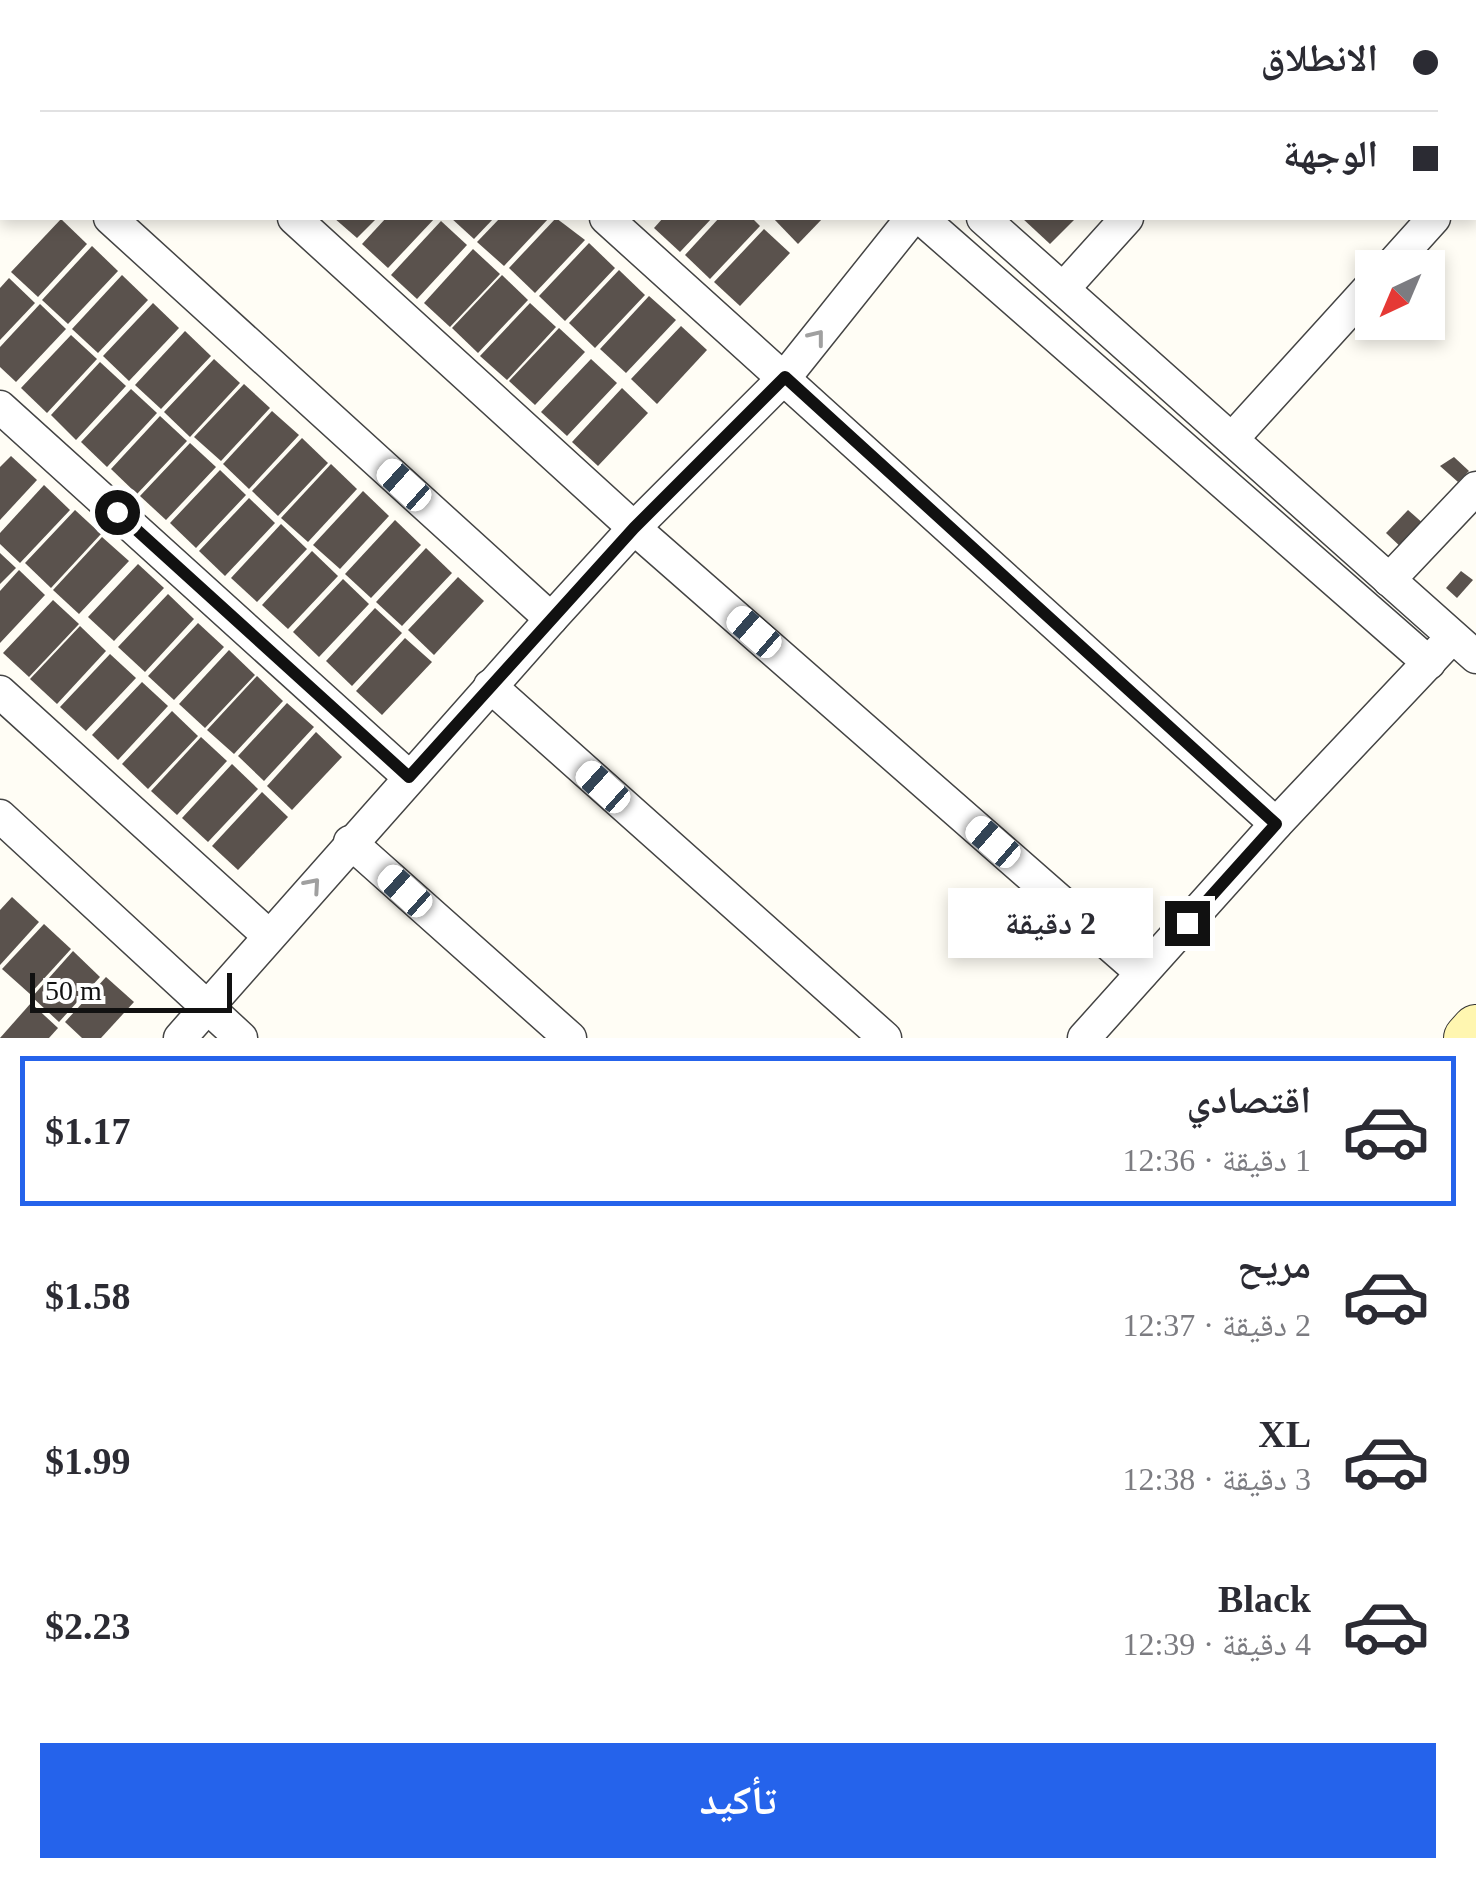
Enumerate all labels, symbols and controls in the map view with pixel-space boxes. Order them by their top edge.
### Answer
text: الانطلاق [1260,37,1378,79]
text: الوجهة [1283,133,1378,175]
north arrow [1355,250,1445,340]
map controls [1355,250,1445,340]
one-way arrow [805,330,823,348]
car [372,454,436,516]
route start [95,490,140,535]
car [722,601,786,663]
car [571,756,635,818]
car [961,811,1025,873]
car [373,860,437,922]
one-way arrow [301,878,319,897]
callout: 2 دقيقة [947,888,1152,958]
route end [1165,901,1210,946]
text: 2 دقيقة [1005,905,1096,941]
scale bar [30,968,232,1013]
text: 50 m [45,975,102,1006]
text: اقتصادي [1187,1079,1311,1121]
icon: car [1341,1086,1431,1176]
text: $1.17 [45,1110,131,1152]
text: 1 دقيقة · 12:36 [1122,1142,1311,1178]
text: مريح [1237,1244,1311,1286]
icon: car [1341,1251,1431,1341]
text: $1.58 [45,1275,131,1317]
text: 2 دقيقة · 12:37 [1122,1307,1311,1343]
text: XL [1258,1413,1311,1455]
icon: car [1341,1416,1431,1506]
text: $1.99 [45,1440,131,1482]
text: 3 دقيقة · 12:38 [1122,1461,1311,1497]
text: Black [1218,1578,1311,1620]
icon: car [1341,1581,1431,1671]
text: $2.23 [45,1605,131,1647]
text: 4 دقيقة · 12:39 [1122,1626,1311,1662]
button: تأكيد [40,1743,1436,1858]

